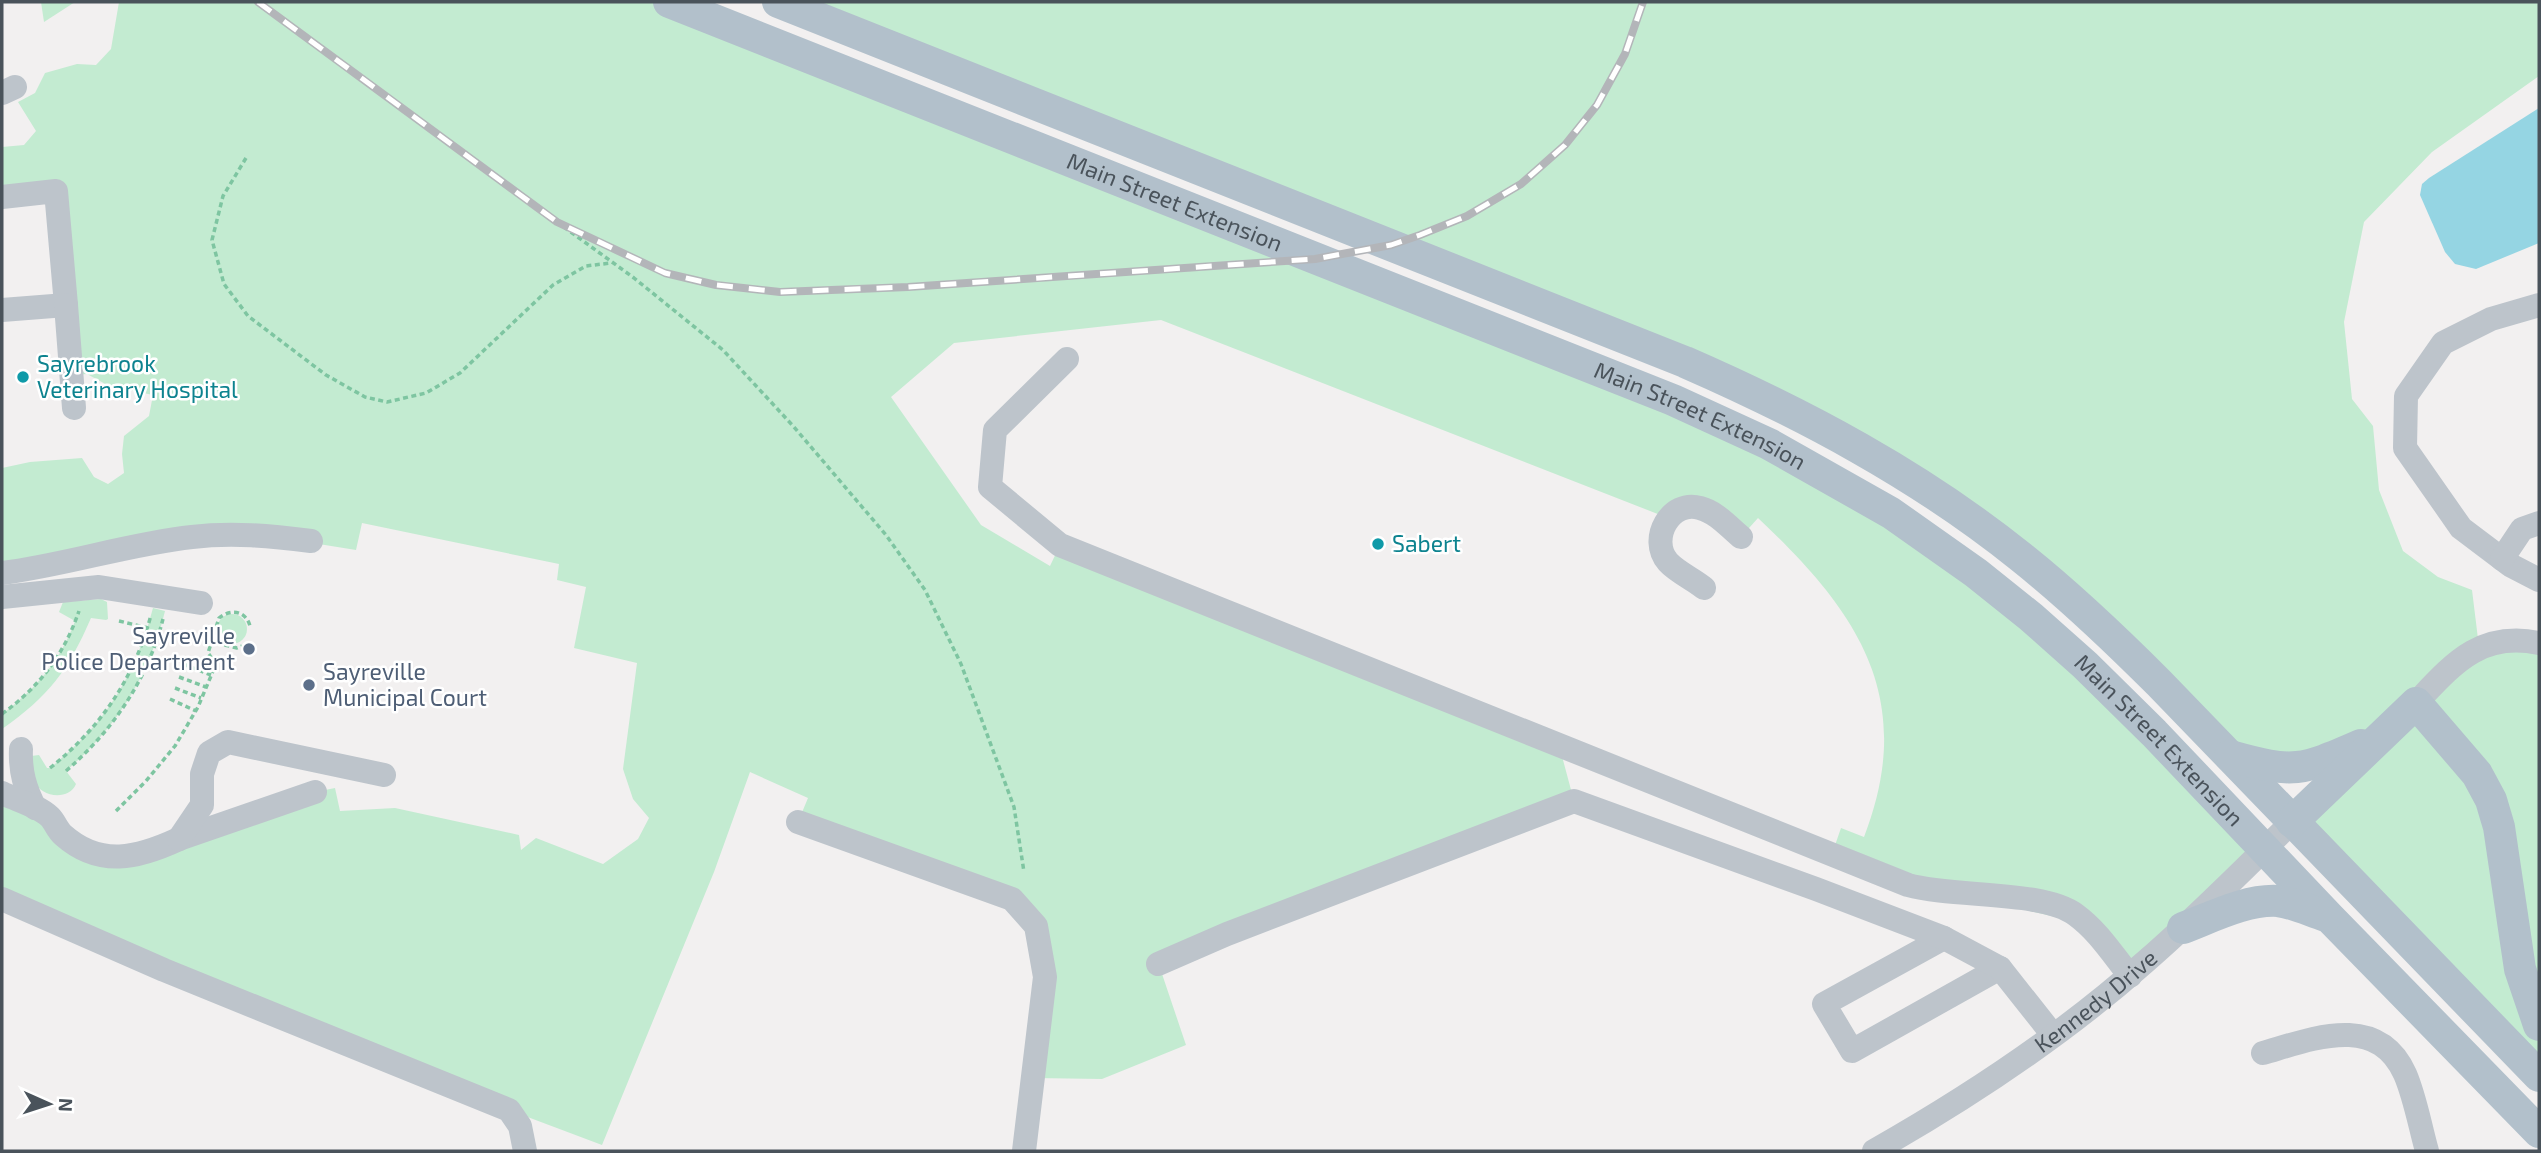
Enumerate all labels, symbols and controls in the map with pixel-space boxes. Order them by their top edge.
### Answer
street label: Main Street Extension [1063,146,1287,257]
place label: Sayrebrook Veterinary Hospital [37,349,238,403]
street label: Main Street Extension [1590,355,1811,475]
marker: Sayrebrook Veterinary Hospital [15,369,31,385]
place label: Sabert [1392,529,1461,557]
marker: Sabert [1370,536,1386,552]
place label: Sayreville Police Department [41,621,235,675]
marker: Sayreville Police Department [241,641,257,657]
street label: Main Street Extension [2069,648,2250,831]
place label: Sayreville Municipal Court [323,657,487,711]
marker: Sayreville Municipal Court [301,677,317,693]
street label: Kennedy Drive [2028,943,2162,1058]
north arrow [14,1069,84,1139]
text: N [55,1097,78,1112]

